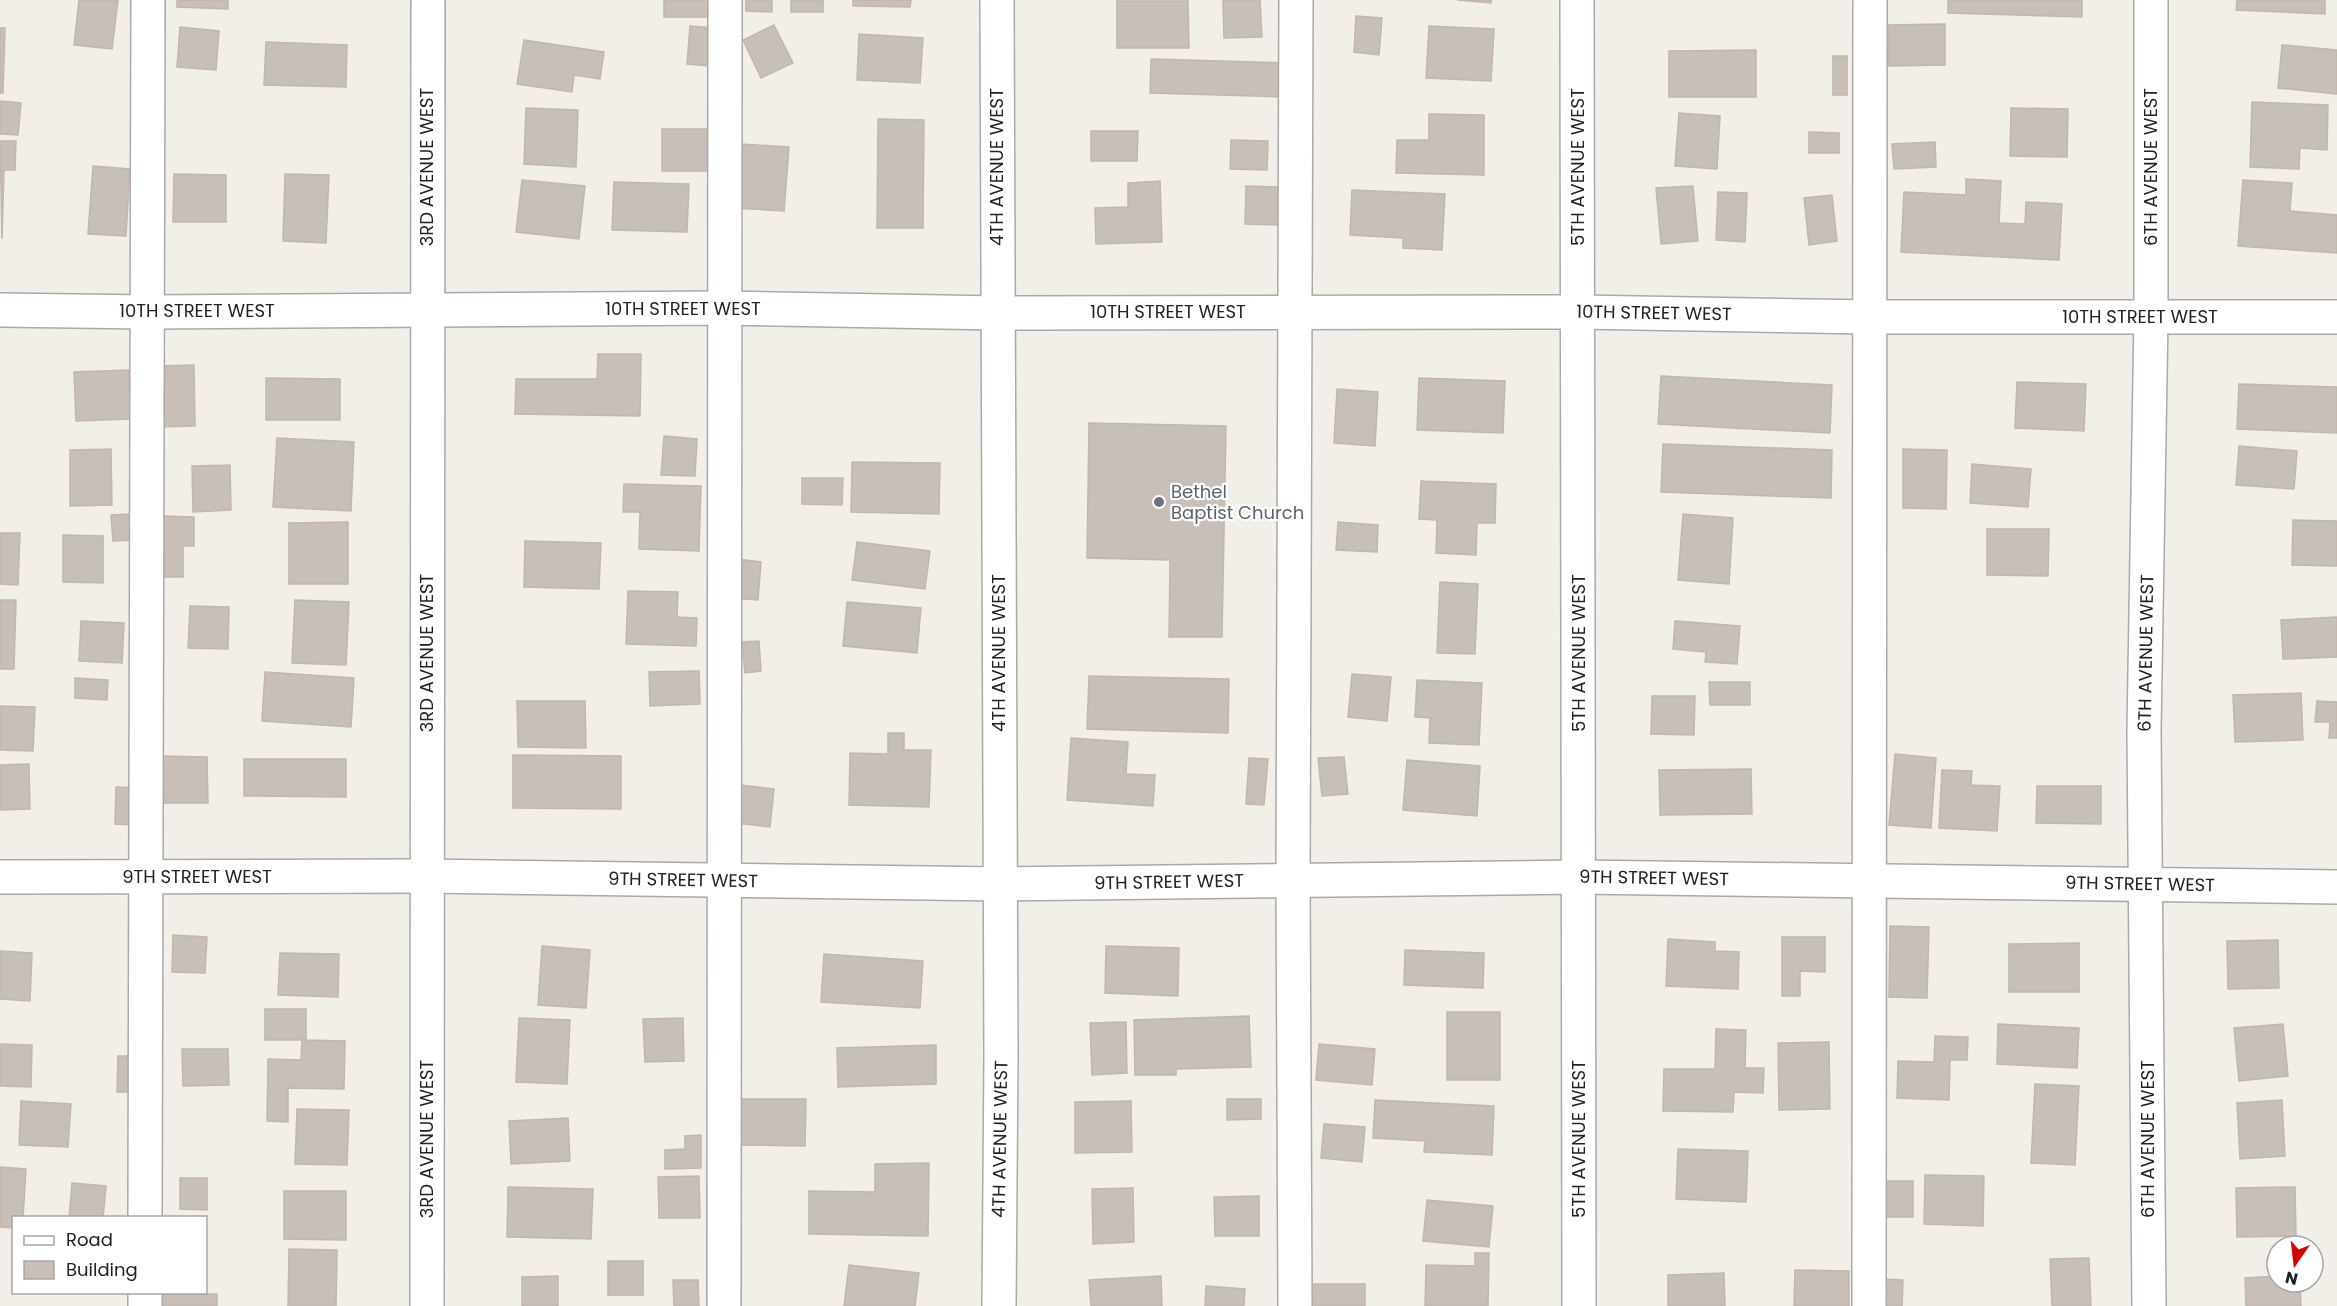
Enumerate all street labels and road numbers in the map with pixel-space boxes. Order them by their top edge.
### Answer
street label: 3RD AVENUE WEST [414,87,439,246]
street label: 4TH AVENUE WEST [984,88,1009,246]
street label: 5TH AVENUE WEST [1565,88,1590,246]
street label: 6TH AVENUE WEST [2138,88,2163,246]
street label: 10TH STREET WEST [605,296,761,321]
street label: 10TH STREET WEST [119,298,275,323]
street label: 10TH STREET WEST [1090,299,1246,324]
street label: 10TH STREET WEST [1576,299,1732,326]
street label: 10TH STREET WEST [2062,304,2218,329]
street label: 3RD AVENUE WEST [414,573,439,732]
street label: 4TH AVENUE WEST [986,574,1011,732]
street label: 5TH AVENUE WEST [1566,574,1591,732]
street label: 6TH AVENUE WEST [2132,574,2159,732]
street label: 9TH STREET WEST [122,864,272,889]
street label: 9TH STREET WEST [1579,864,1729,891]
street label: 9TH STREET WEST [608,866,758,893]
street label: 9TH STREET WEST [1094,868,1244,895]
street label: 9TH STREET WEST [2065,870,2215,897]
street label: 3RD AVENUE WEST [414,1059,439,1218]
street label: 4TH AVENUE WEST [986,1060,1013,1218]
street label: 5TH AVENUE WEST [1566,1060,1591,1218]
street label: 6TH AVENUE WEST [2135,1060,2160,1218]

